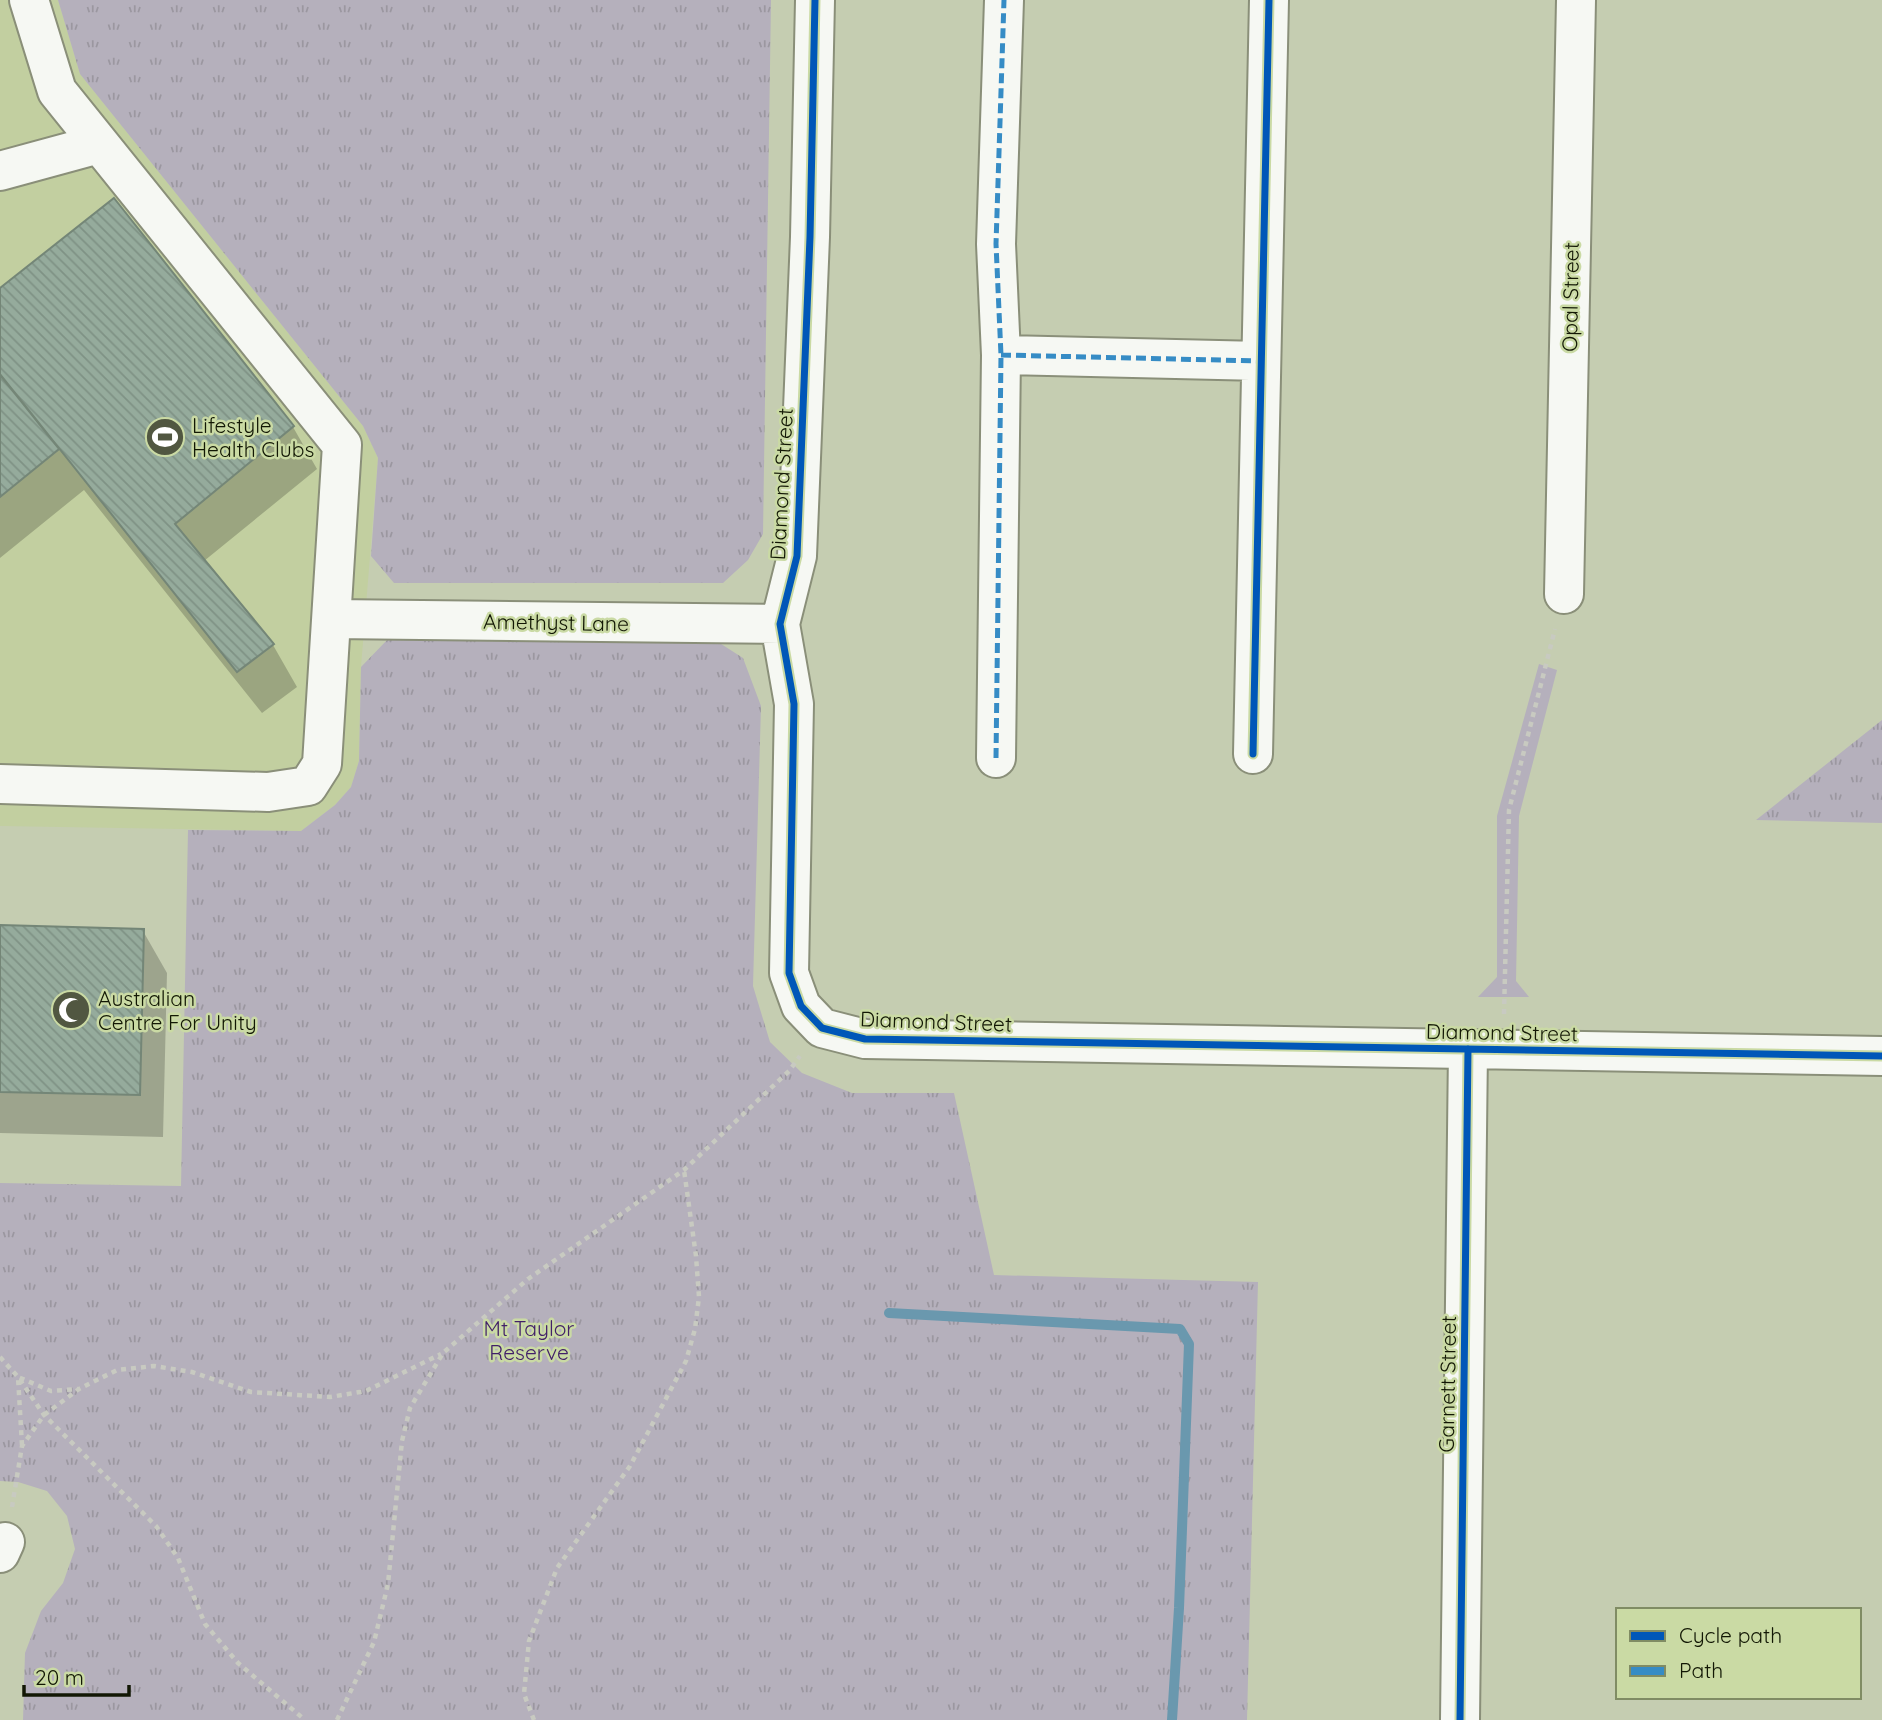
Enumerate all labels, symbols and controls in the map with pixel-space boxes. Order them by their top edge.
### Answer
street label: Opal Street [1556,242,1584,352]
street label: Diamond Street [764,407,798,561]
place label: Lifestyle Health Clubs [192,412,314,462]
sports icon: Lifestyle Health Clubs [144,416,186,458]
street label: Amethyst Lane [483,608,629,636]
place label: Australian Centre For Unity [98,985,257,1035]
mosque icon: Australian Centre For Unity [50,989,92,1031]
street label: Diamond Street [860,1005,1012,1037]
street label: Diamond Street [1426,1018,1578,1046]
park label: Mt Taylor Reserve [484,1315,574,1365]
street label: Garnett Street [1433,1315,1461,1453]
legend [1616,1608,1861,1699]
text: Cycle path [1679,1622,1782,1648]
scale bar [24,1654,130,1698]
text: Path [1679,1657,1723,1683]
text: 20 m [35,1664,84,1690]

